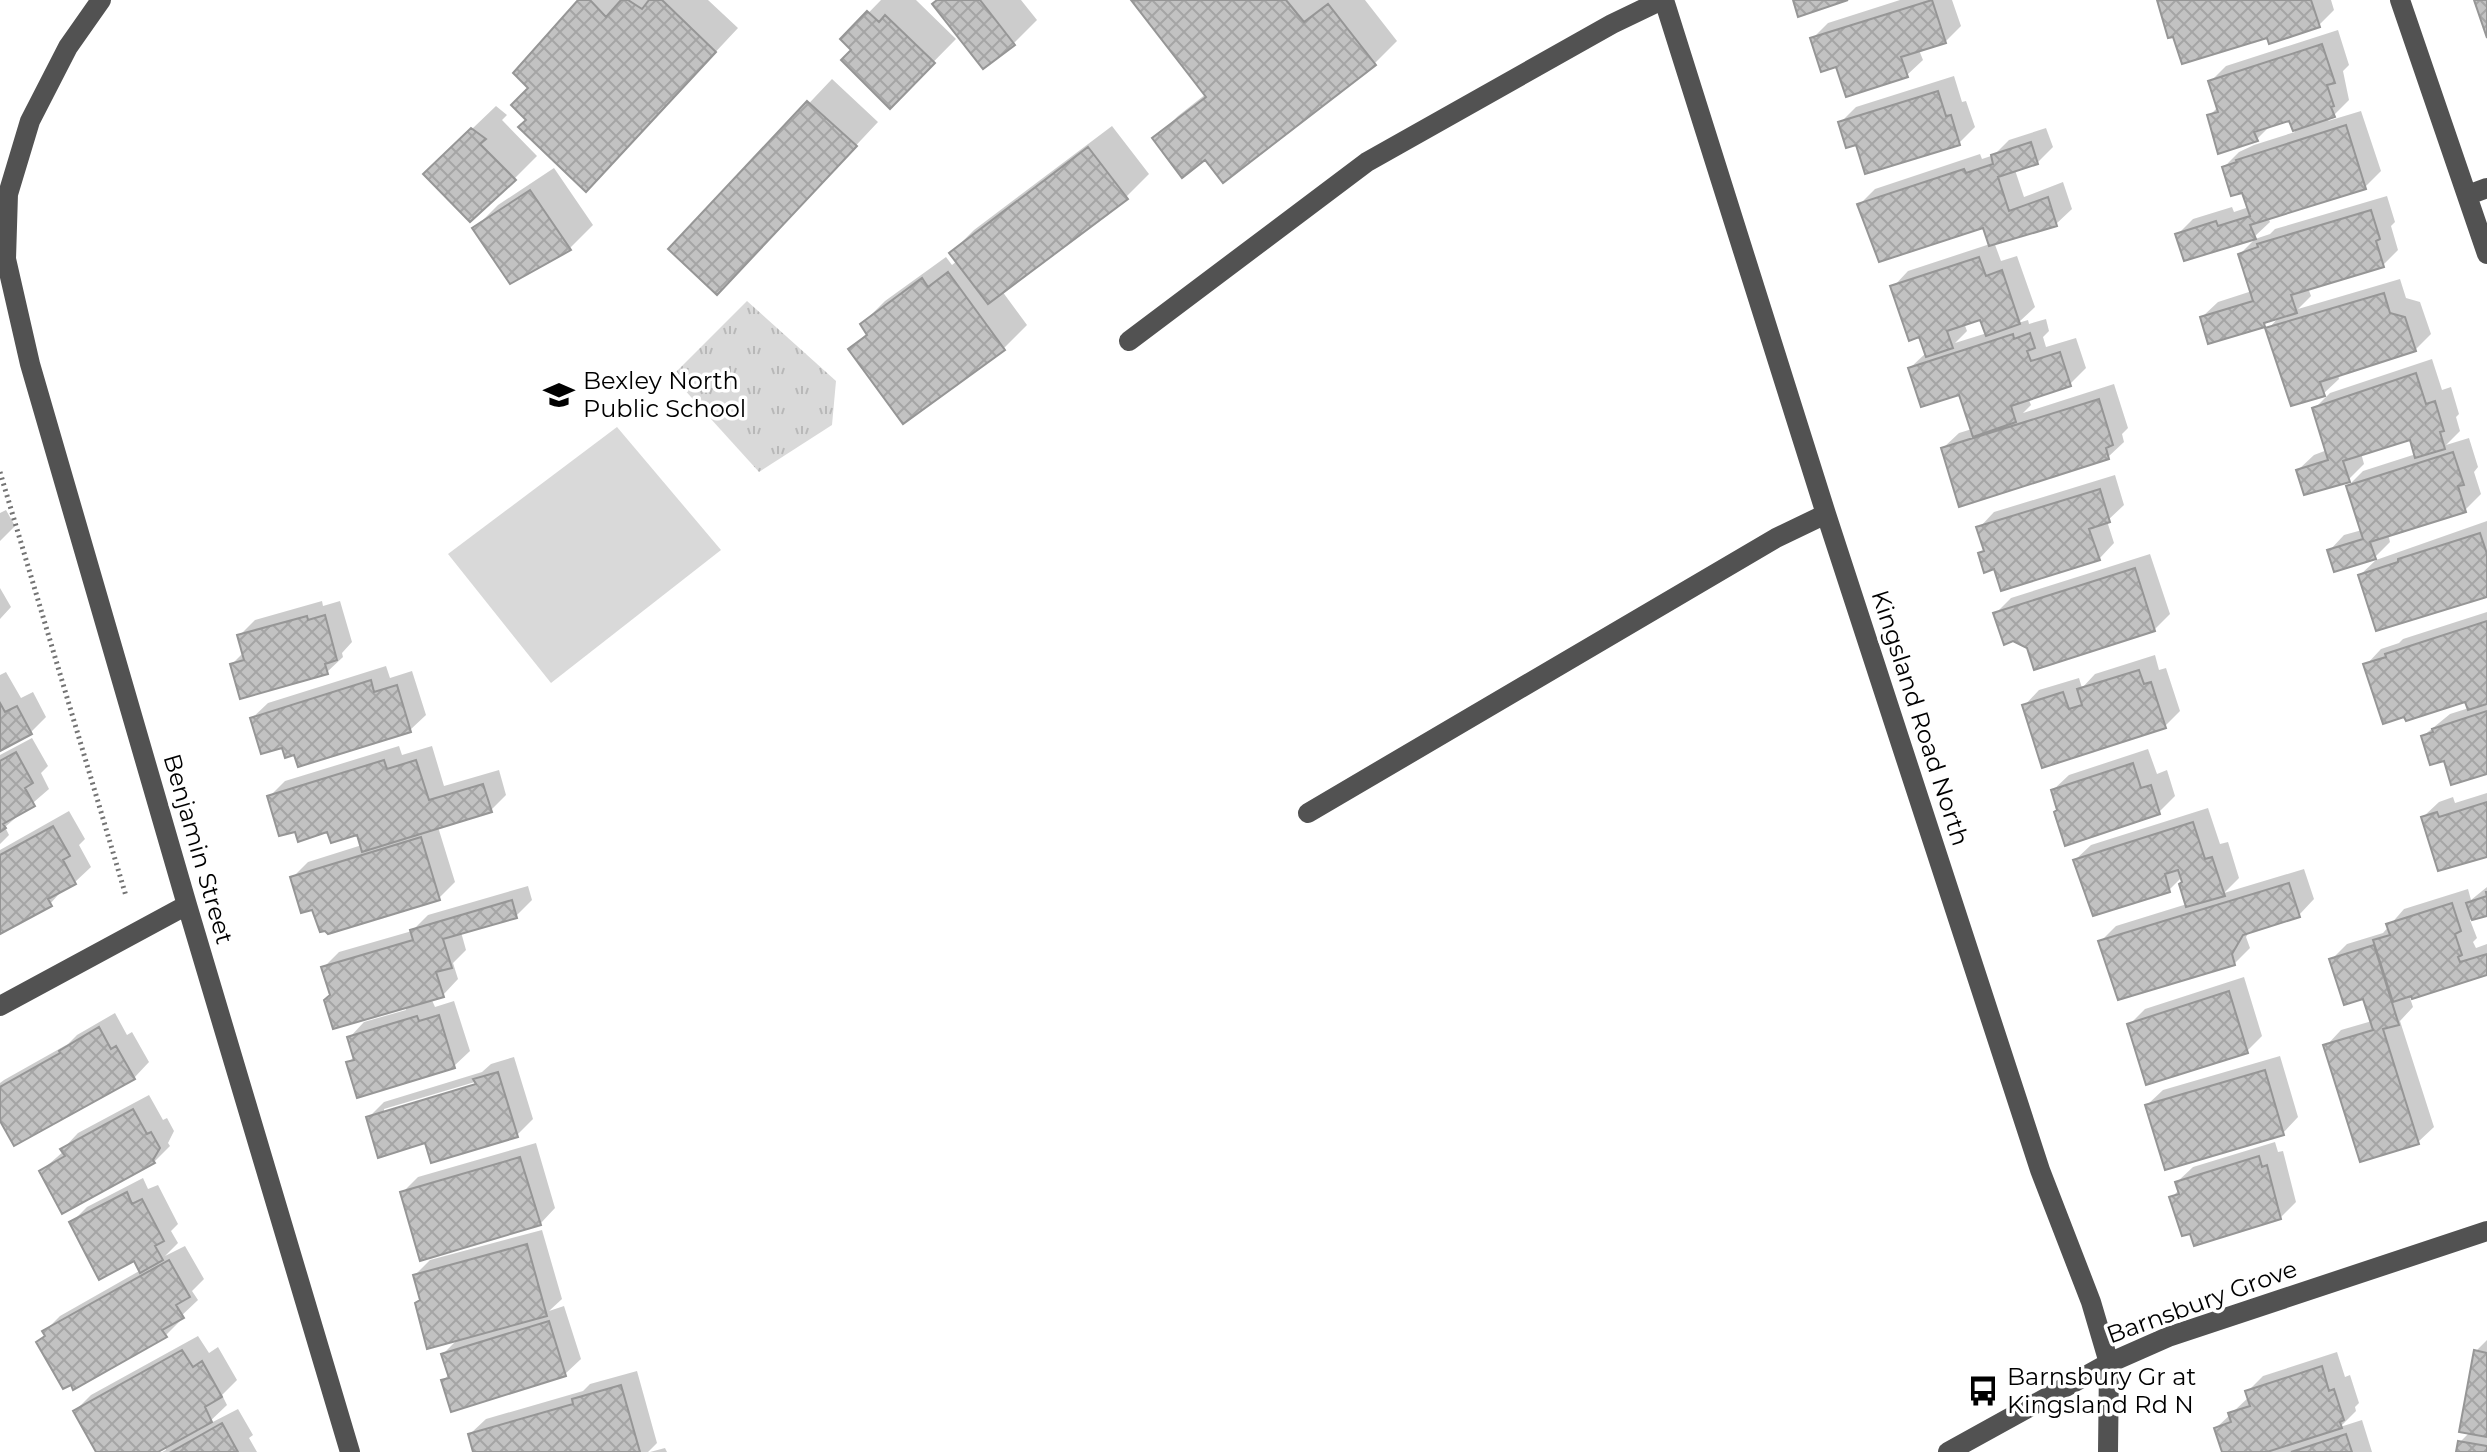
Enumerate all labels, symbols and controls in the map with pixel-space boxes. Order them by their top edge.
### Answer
place label: Bexley North Public School [583,366,746,423]
school or university icon: Bexley North Public School [542,378,576,412]
street label: Kingsland Road North [1865,586,1975,849]
street label: Benjamin Street [157,750,240,948]
street label: Barnsbury Grove [2103,1254,2301,1349]
place label: Barnsbury Gr at Kingsland Rd N [2007,1362,2196,1419]
bus stop icon: Barnsbury Gr at Kingsland Rd N [1966,1374,2000,1408]

